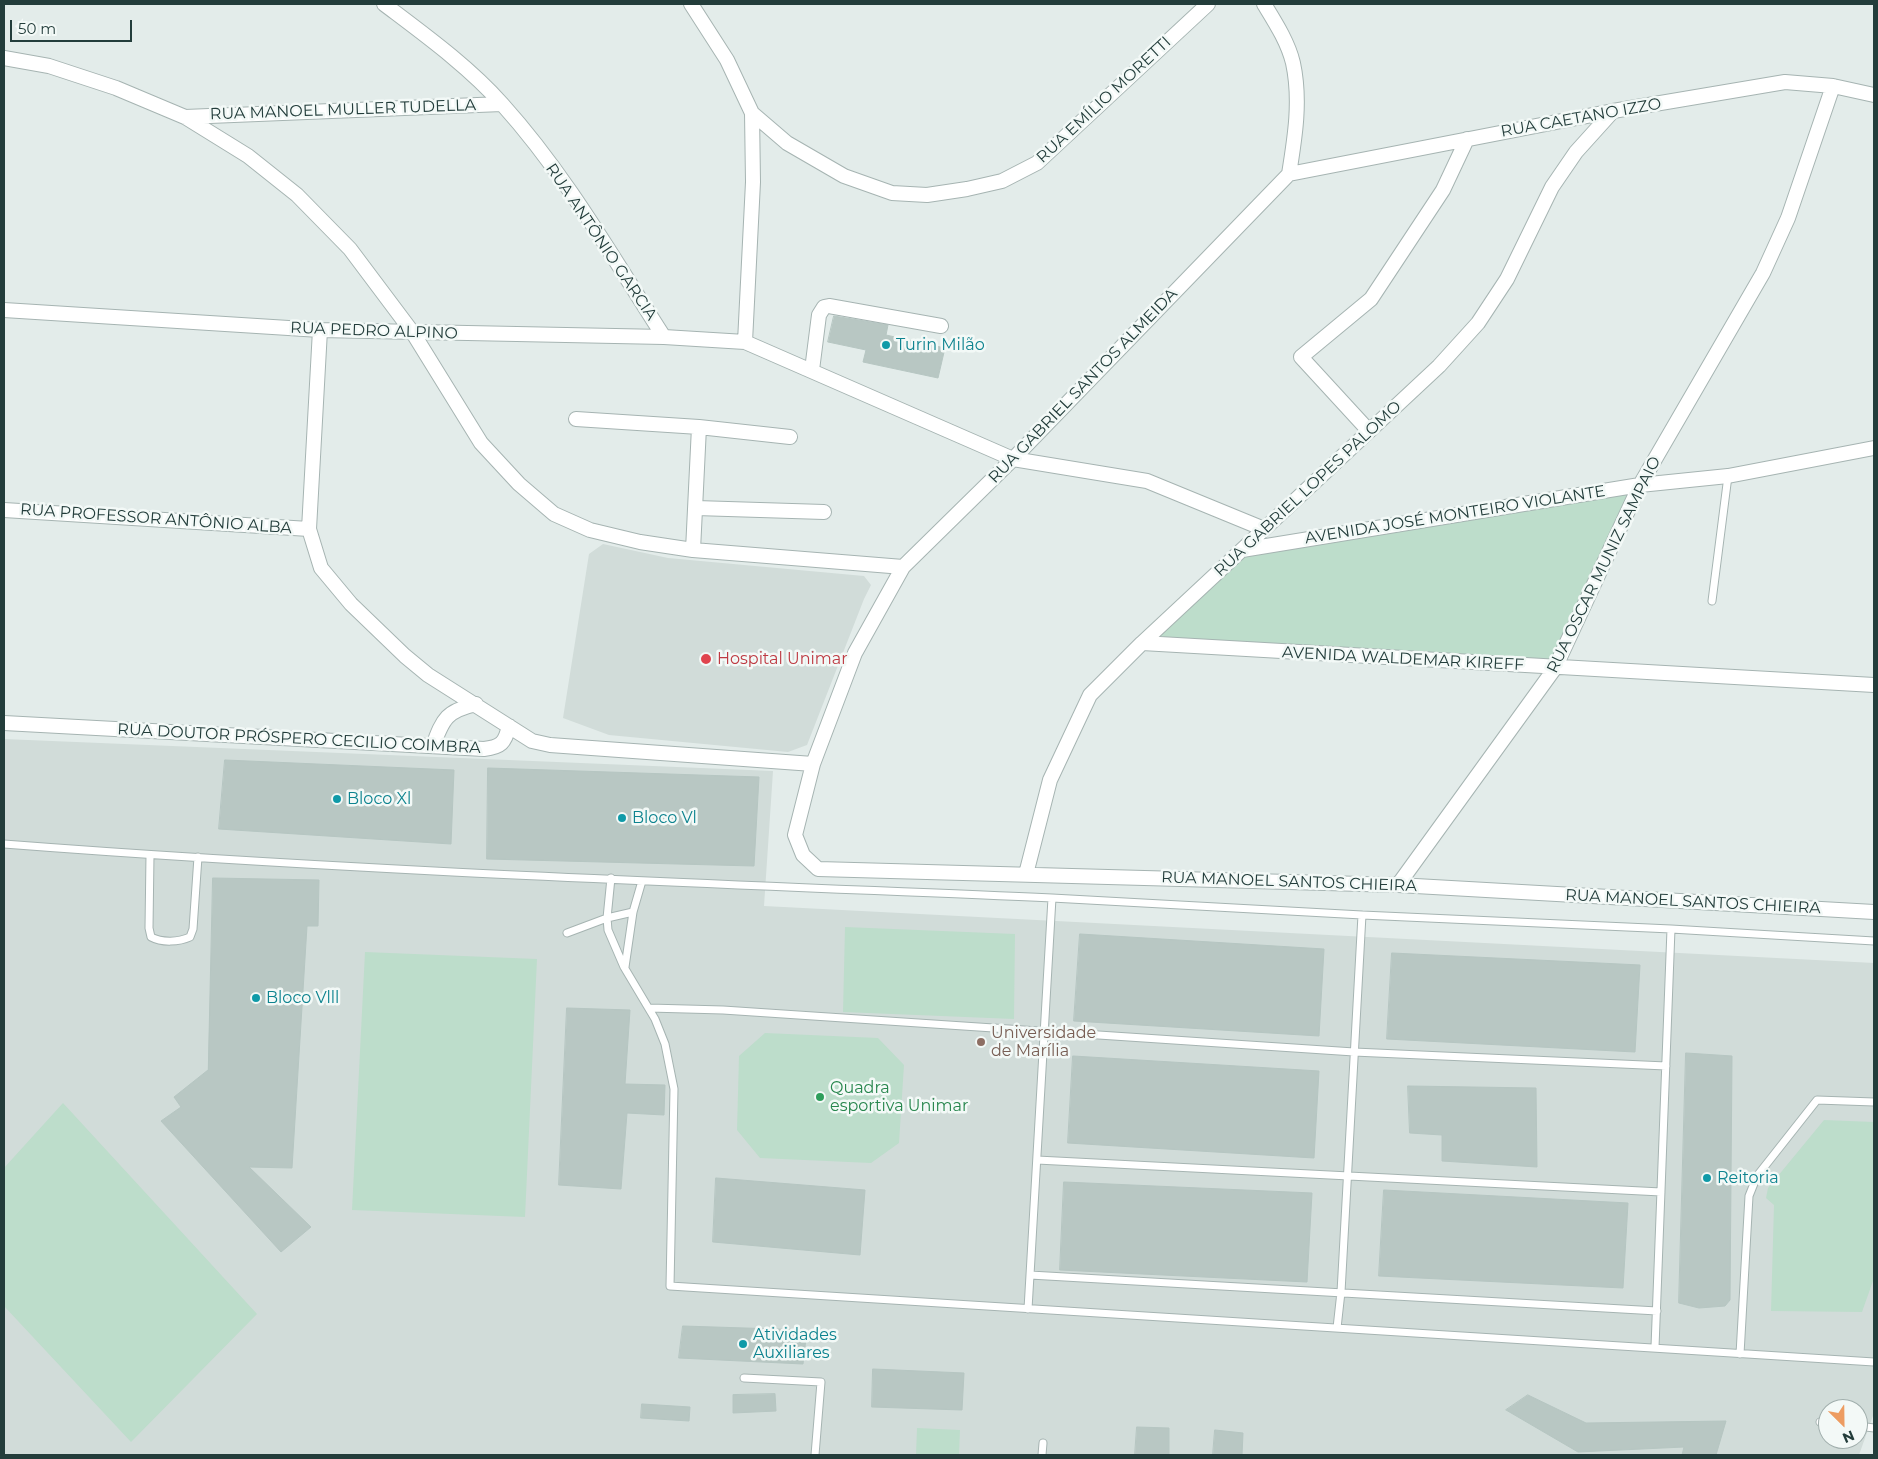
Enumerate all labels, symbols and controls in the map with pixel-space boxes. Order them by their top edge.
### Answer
scale bar [12,10,135,42]
text: 50 m [18,19,56,38]
street label: RUA EMÍLIO MORETTI [1033,33,1175,167]
street label: RUA CAETANO IZZO [1499,94,1663,142]
street label: RUA MANOEL MULLER TUDELLA [210,96,476,124]
street label: RUA ANTÔNIO GARCIA [541,160,661,324]
street label: RUA GABRIEL SANTOS ALMEIDA [985,285,1181,487]
street label: RUA PEDRO ALPINO [290,318,458,344]
place label: Turin Milão [896,335,985,355]
marker: Turin Milão [880,339,892,351]
street label: RUA GABRIEL LOPES PALOMO [1211,397,1405,581]
street label: RUA OSCAR MUNIZ SAMPAIO [1543,454,1665,676]
street label: AVENIDA JOSÉ MONTEIRO VIOLANTE [1303,482,1607,548]
street label: RUA PROFESSOR ANTÔNIO ALBA [19,500,293,538]
street label: AVENIDA WALDEMAR KIREFF [1281,643,1525,675]
place label: Hospital Unimar [717,649,848,669]
marker: Hospital Unimar [699,652,713,666]
street label: RUA DOUTOR PRÓSPERO CECILIO COIMBRA [117,720,481,758]
place label: Bloco Xl [347,789,411,809]
marker: Bloco Xl [331,793,343,805]
place label: Bloco Vl [632,808,697,828]
marker: Bloco Vl [616,812,628,824]
street label: RUA MANOEL SANTOS CHIEIRA [1161,868,1417,896]
street label: RUA MANOEL SANTOS CHIEIRA [1565,886,1821,918]
place label: Bloco Vlll [266,988,339,1008]
marker: Bloco Vlll [250,992,262,1004]
place label: Universidade de Marília [991,1023,1096,1061]
marker: Universidade de Marília [975,1036,987,1048]
place label: Quadra esportiva Unimar [830,1078,968,1116]
marker: Quadra esportiva Unimar [814,1091,826,1103]
place label: Reitoria [1717,1168,1779,1188]
marker: Reitoria [1701,1172,1713,1184]
place label: Atividades Auxiliares [753,1325,837,1363]
marker: Atividades Auxiliares [737,1338,749,1350]
north arrow [1818,1399,1868,1449]
text: N [1840,1426,1857,1447]

